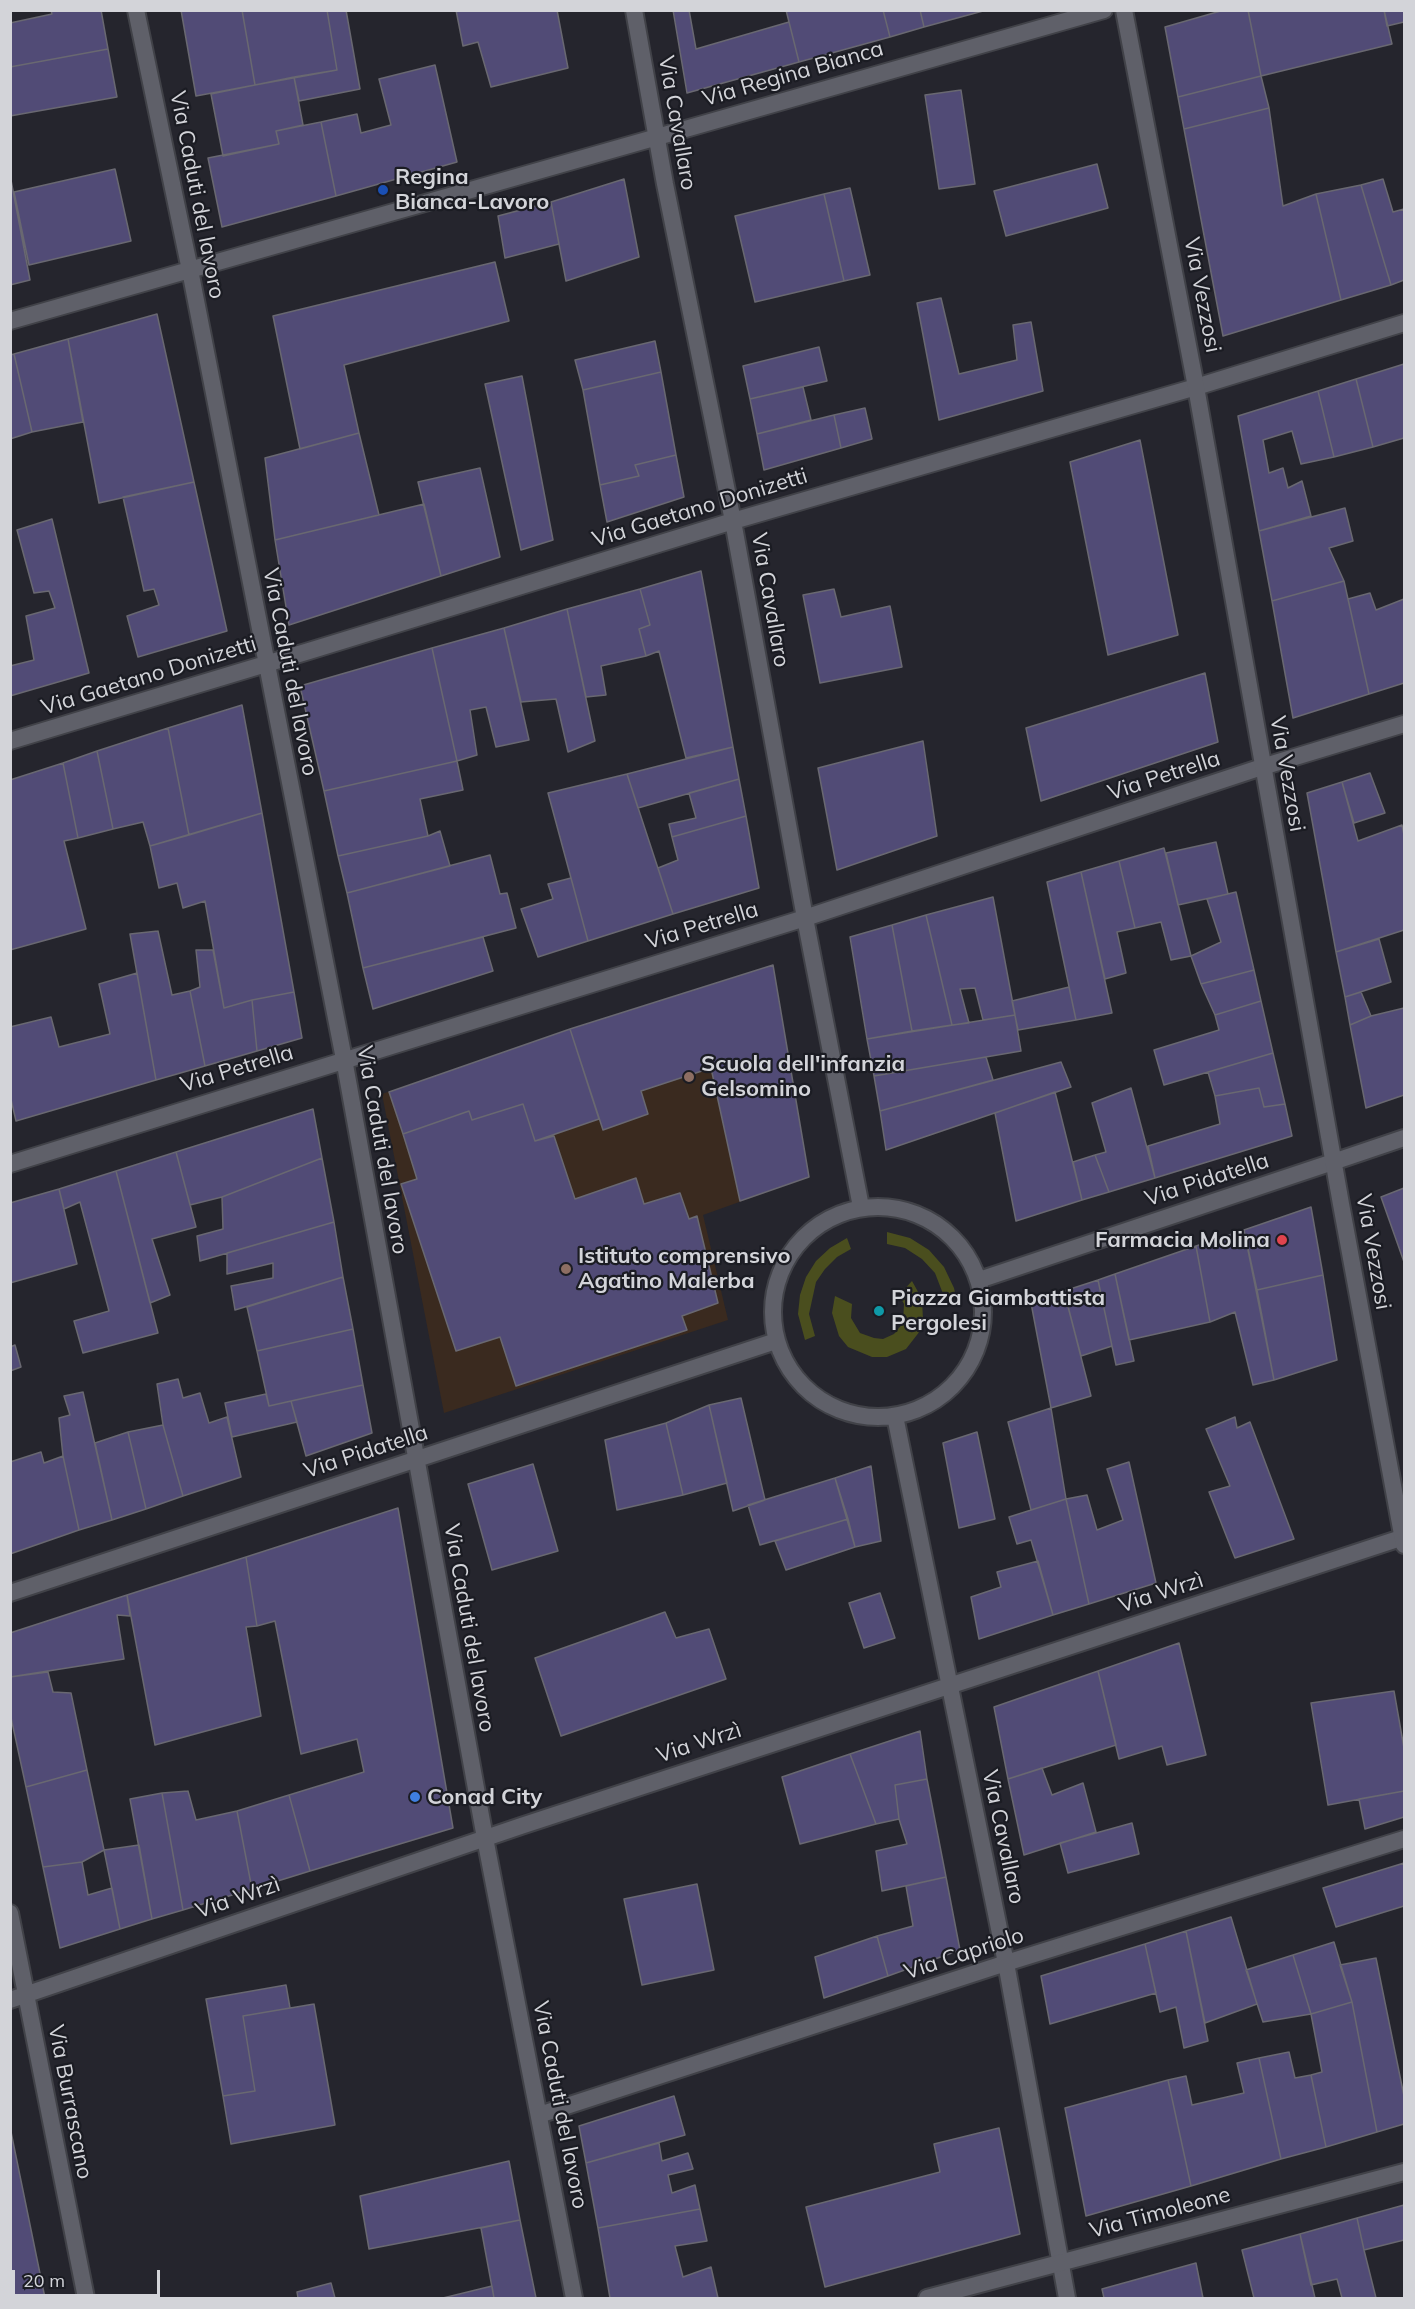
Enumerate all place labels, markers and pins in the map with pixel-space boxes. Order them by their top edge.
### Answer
place label: Regina Bianca-Lavoro [395,164,549,216]
marker: Regina Bianca-Lavoro [376,183,390,197]
place label: Scuola dell'infanzia Gelsomino [701,1051,905,1102]
marker: Scuola dell'infanzia Gelsomino [682,1070,696,1084]
place label: Farmacia Molina [1095,1227,1270,1253]
marker: Farmacia Molina [1275,1233,1289,1247]
place label: Istituto comprensivo Agatino Malerba [578,1243,791,1294]
marker: Istituto comprensivo Agatino Malerba [559,1262,573,1276]
place label: Piazza Giambattista Pergolesi [891,1285,1105,1336]
marker: Piazza Giambattista Pergolesi [872,1304,886,1318]
place label: Conad City [427,1784,542,1810]
marker: Conad City [408,1790,422,1804]

